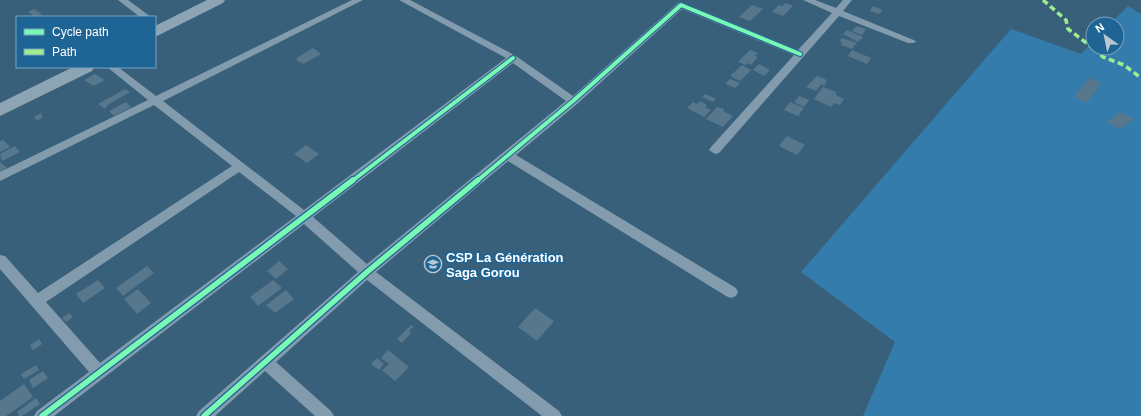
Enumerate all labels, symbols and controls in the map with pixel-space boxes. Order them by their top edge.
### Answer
legend [16,16,156,68]
north arrow [1085,16,1125,56]
text: N [1093,20,1106,35]
text: Cycle path [52,25,109,39]
text: Path [52,45,77,59]
place label: CSP La Génération Saga Gorou [446,250,564,280]
school or university icon: CSP La Génération Saga Gorou [423,254,443,274]

